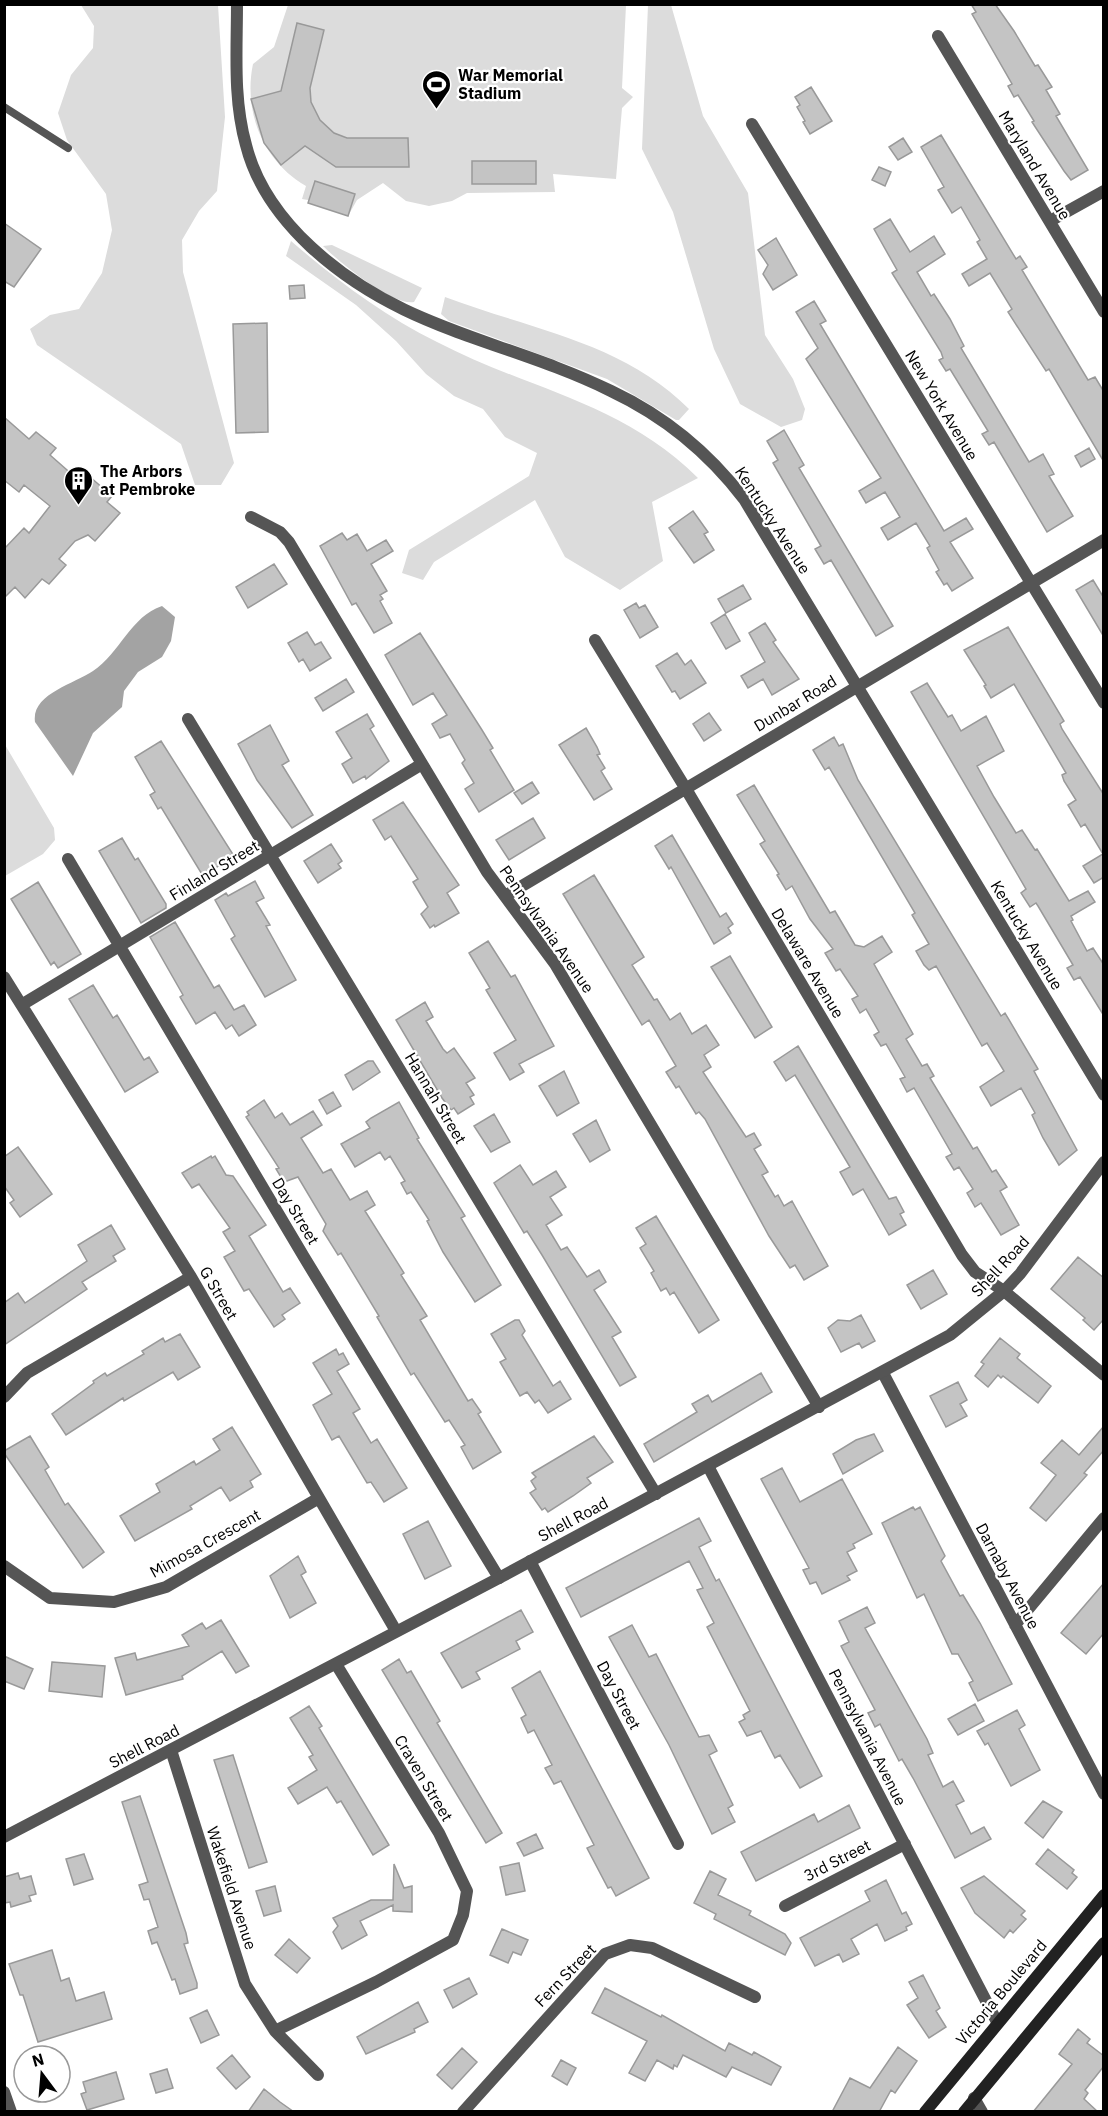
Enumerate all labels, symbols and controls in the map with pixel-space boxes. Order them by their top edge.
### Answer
place label: War Memorial Stadium [458,65,563,103]
sports icon: War Memorial Stadium [421,68,453,110]
street label: Maryland Avenue [994,107,1076,223]
street label: New York Avenue [901,346,983,464]
place label: The Arbors at Pembroke [100,461,195,499]
street label: Kentucky Avenue [731,463,815,578]
building icon: The Arbors at Pembroke [63,464,95,506]
street label: Dunbar Road [750,670,840,736]
street label: Finland Street [166,835,262,905]
street label: Pennsylvania Avenue [495,861,599,997]
street label: Kentucky Avenue [986,877,1068,993]
street label: Delaware Avenue [767,904,849,1022]
street label: Hannah Street [401,1049,471,1147]
street label: Day Street [268,1174,324,1248]
street label: Shell Road [967,1231,1033,1301]
street label: G Street [196,1263,242,1323]
street label: Shell Road [535,1492,611,1546]
street label: Mimosa Crescent [146,1504,264,1582]
street label: Darnaby Avenue [972,1520,1044,1633]
street label: Day Street [593,1657,645,1733]
street label: Pennsylvania Avenue [825,1665,911,1809]
street label: Shell Road [105,1720,183,1772]
street label: Craven Street [390,1731,458,1825]
street label: Wakefield Avenue [203,1824,261,1952]
street label: 3rd Street [800,1835,874,1885]
street label: Victoria Boulevard [951,1935,1051,2049]
street label: Fern Street [530,1939,600,2011]
north arrow [12,2044,72,2104]
text: N [30,2048,46,2071]

